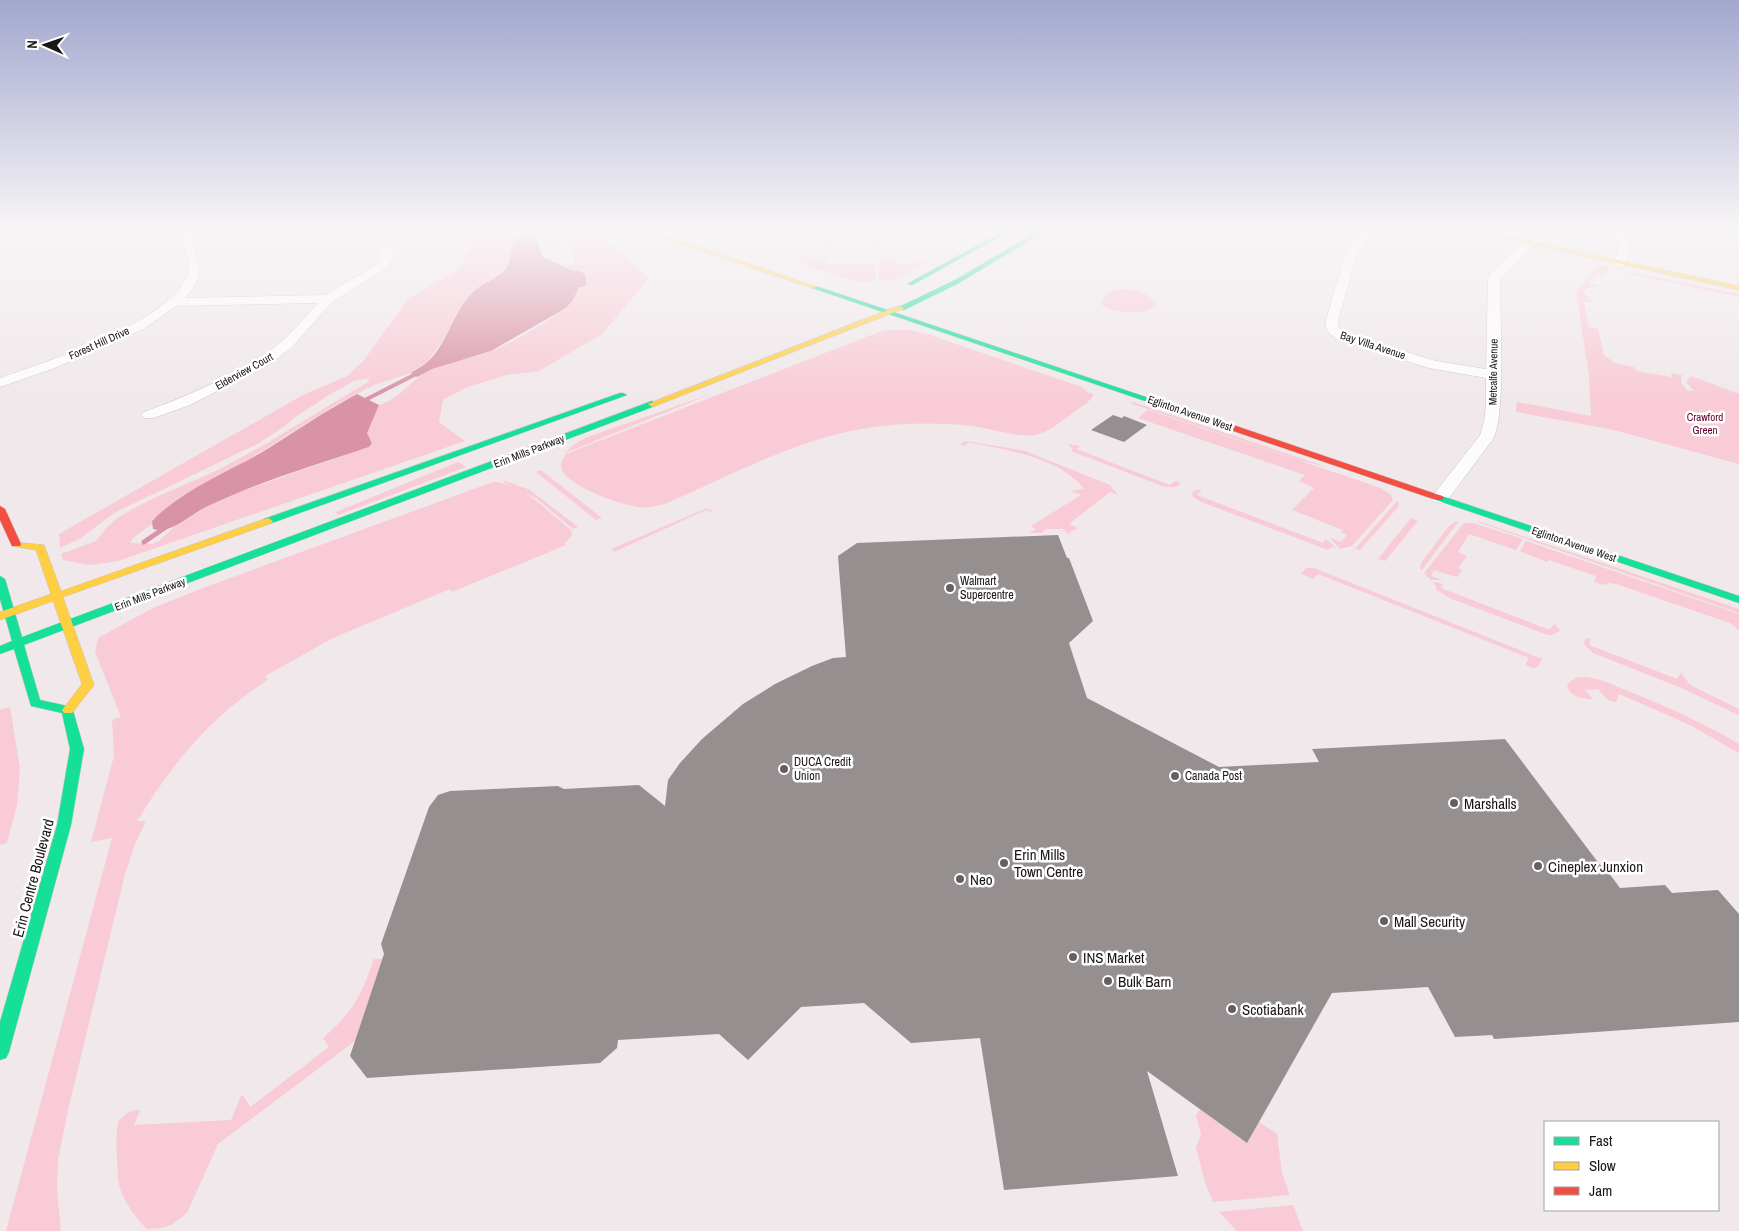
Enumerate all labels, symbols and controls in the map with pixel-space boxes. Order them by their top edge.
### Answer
north arrow [20,20,70,70]
text: N [23,40,41,49]
street label: Forest Hill Drive [67,323,131,363]
street label: Bay Villa Avenue [1339,328,1407,362]
street label: Metcalfe Avenue [1485,339,1501,405]
street label: Elderview Court [213,349,276,393]
street label: Eglinton Avenue West [1146,392,1235,434]
park label: Crawford Green [1687,410,1723,437]
street label: Erin Mills Parkway [492,431,567,471]
street label: Eglinton Avenue West [1530,523,1619,565]
place label: Walmart Supercentre [960,573,1014,603]
street label: Erin Mills Parkway [113,574,188,614]
marker: Walmart Supercentre [944,582,956,594]
place label: DUCA Credit Union [794,754,851,784]
marker: DUCA Credit Union [778,763,790,775]
place label: Canada Post [1185,768,1242,784]
marker: Canada Post [1169,770,1181,782]
place label: Marshalls [1464,793,1517,814]
marker: Marshalls [1448,797,1460,809]
street label: Erin Centre Boulevard [7,817,59,939]
place label: Erin Mills Town Centre [1014,844,1083,882]
place label: Cineplex Junxion [1548,856,1643,877]
marker: Erin Mills Town Centre [998,857,1010,869]
marker: Cineplex Junxion [1532,860,1544,872]
place label: Neo [970,869,993,890]
marker: Neo [954,873,966,885]
place label: Mall Security [1394,911,1466,932]
marker: Mall Security [1378,915,1390,927]
place label: INS Market [1083,947,1145,968]
marker: INS Market [1067,951,1079,963]
place label: Bulk Barn [1118,971,1171,992]
marker: Bulk Barn [1102,975,1114,987]
place label: Scotiabank [1242,999,1304,1020]
marker: Scotiabank [1226,1003,1238,1015]
legend [1544,1121,1719,1211]
text: Fast [1589,1130,1613,1151]
text: Slow [1589,1155,1616,1176]
text: Jam [1589,1180,1612,1201]

